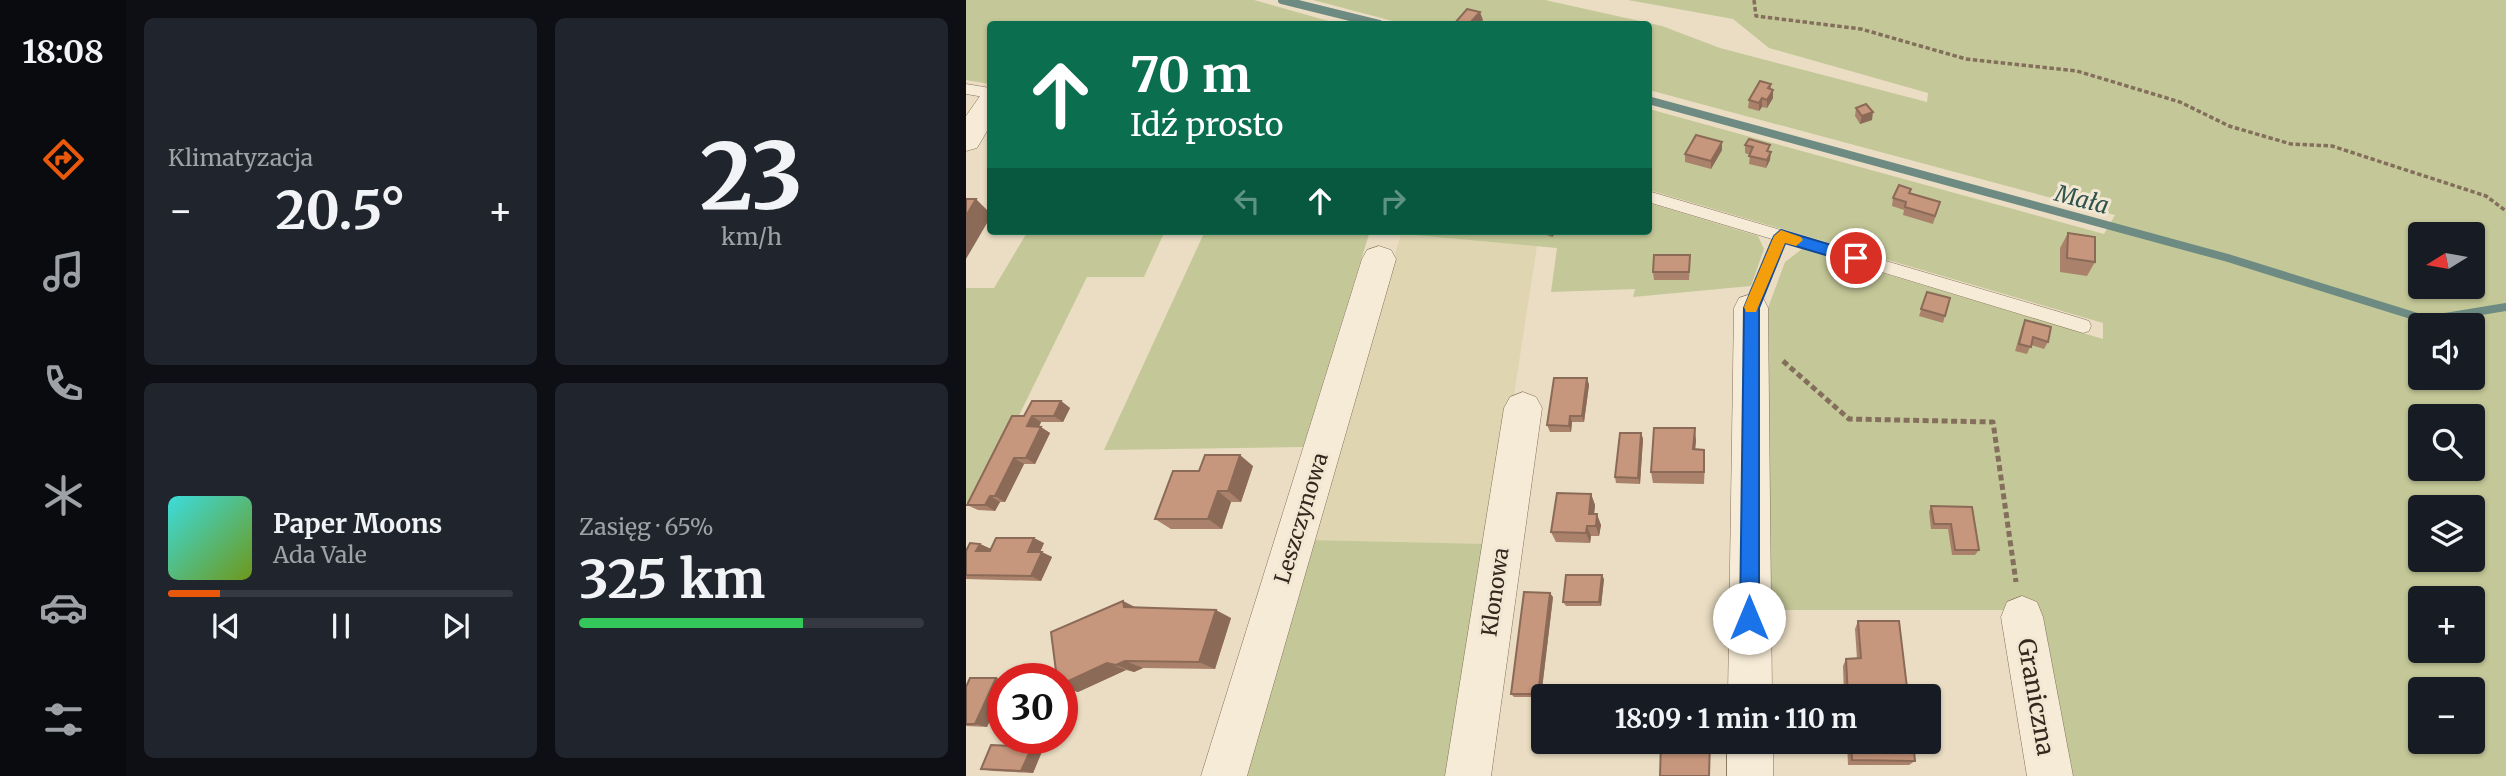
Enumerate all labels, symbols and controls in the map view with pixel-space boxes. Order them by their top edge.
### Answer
text: 18:08 [22,32,104,72]
text: 70 m [1130,44,1251,105]
icon: ahead [1015,49,1106,140]
text: Idź prosto [1130,105,1283,145]
text: 23 [700,119,803,234]
icon: directions [39,135,88,184]
text: Klimatyzacja [168,143,313,172]
text: 20.5° [276,178,405,243]
water label: Mała [2051,178,2112,220]
icon: left [1228,182,1266,220]
icon: ahead [1301,182,1339,220]
icon: right [1374,182,1412,220]
text: − [168,187,193,234]
text: + [488,187,513,234]
text: km/h [721,222,782,251]
north arrow [2408,222,2485,299]
map controls [2408,222,2485,754]
pin [1826,228,1886,288]
icon: arrive [1837,239,1875,277]
icon: music [39,247,88,296]
button: sound [2408,313,2485,390]
icon: phone [39,359,88,408]
button: search [2408,404,2485,481]
street label: Leszczynowa [1268,449,1334,587]
icon: climate [39,471,88,520]
button: layers [2408,495,2485,572]
text: Paper Moons [273,507,442,540]
text: Zasięg · 65% [579,512,714,541]
text: Ada Vale [273,540,367,569]
street label: Klonowa [1475,546,1515,638]
text: 325 km [579,547,765,612]
position arrow [1712,581,1786,655]
icon: car [39,583,88,632]
button: + [2408,586,2485,663]
icon: previous [207,607,245,645]
icon: pause [322,607,360,645]
icon: next [437,607,475,645]
street label: Graniczna [2010,636,2062,758]
speed limit sign: 30 [987,663,1078,754]
button: − [2408,677,2485,754]
icon: filters [39,695,88,744]
text: 18:09 · 1 min · 110 m [1615,702,1857,735]

